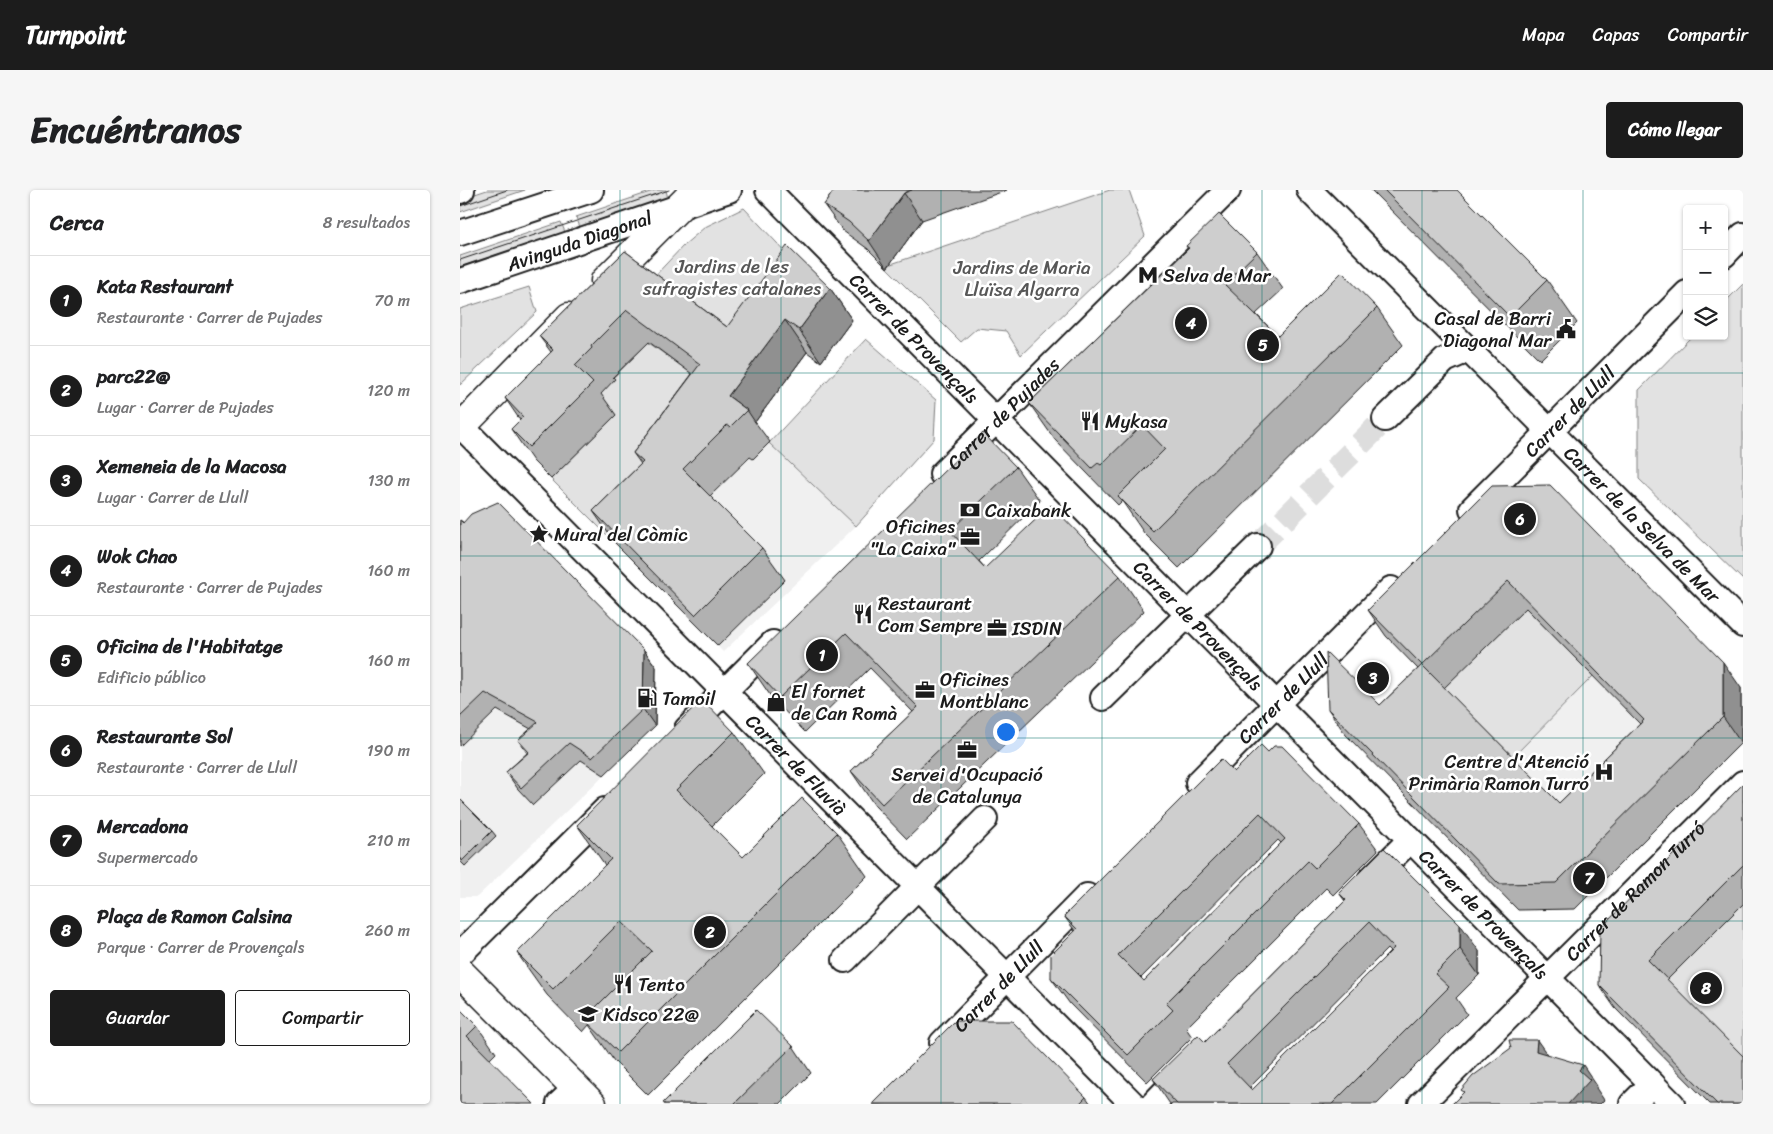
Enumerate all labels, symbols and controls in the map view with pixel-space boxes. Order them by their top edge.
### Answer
text: Turnpoint [25,14,127,56]
text: Mapa [1522,19,1565,51]
text: Capas [1593,19,1640,51]
text: Compartir [1668,19,1748,51]
text: Encuéntranos [30,99,241,161]
button: Cómo llegar [1606,102,1743,158]
street label: Avinguda Diagonal [501,201,657,281]
text: Cerca [50,204,104,242]
map controls [1683,205,1728,340]
button: + [1683,205,1728,250]
text: 8 resultados [323,208,410,237]
park label: Jardins de les sufragistes catalanes [642,250,821,305]
button: − [1683,250,1728,295]
park label: Jardins de Maria Lluïsa Algarra [952,251,1091,306]
place label: Selva de Mar [1163,259,1272,292]
metro station icon: Selva de Mar [1137,264,1159,286]
street label: Carrer de Provençals [841,265,987,412]
text: Kata Restaurant [97,270,233,303]
text: 1 [63,286,69,315]
text: 70 m [374,286,410,315]
button: layers [1683,295,1728,340]
place label: Casal de Barri Diagonal Mar [1435,302,1552,357]
text: Restaurante · Carrer de Pujades [97,303,322,332]
pin: 4 [1175,304,1207,342]
public building icon: Casal de Barri Diagonal Mar [1555,318,1577,340]
pin: 5 [1247,326,1279,364]
street label: Carrer de Pujades [939,349,1068,478]
street label: Carrer de Llull [1516,357,1624,465]
text: parc22@ [97,360,170,393]
text: 2 [61,376,71,405]
text: 120 m [367,376,410,405]
text: Lugar · Carrer de Pujades [97,393,274,422]
place label: Mykasa [1105,405,1168,438]
restaurant icon: Mykasa [1079,410,1101,432]
street label: Carrer de la Selva de Mar [1556,438,1729,612]
text: Xemeneia de la Macosa [97,450,287,483]
text: 3 [62,466,70,495]
text: 130 m [368,466,410,495]
text: Lugar · Carrer de Llull [97,483,248,512]
place label: Caixabank [985,494,1072,527]
bank icon: Caixabank [959,499,981,521]
pin: 6 [1504,500,1536,538]
place label: Oficines "La Caixa" [870,510,956,565]
place label: Mural del Còmic [554,518,688,551]
place icon: Mural del Còmic [528,523,550,545]
office icon: Oficines "La Caixa" [959,526,981,548]
text: Wok Chao [97,540,177,573]
street label: Carrer de Provençals [1125,552,1271,699]
text: 4 [61,556,71,585]
text: 160 m [367,556,410,585]
text: Restaurante · Carrer de Pujades [97,573,322,602]
place label: Restaurant Com Sempre [878,587,982,642]
restaurant icon: Restaurant Com Sempre [852,603,874,625]
place label: ISDIN [1011,612,1062,645]
office icon: ISDIN [986,617,1008,639]
text: Oficina de l'Habitatge [97,630,283,663]
pin: 1 [806,636,838,674]
street label: Carrer de Llull [1229,644,1337,752]
text: 5 [61,646,71,675]
text: 160 m [367,646,410,675]
pin: 3 [1357,659,1389,697]
text: Edificio público [97,663,206,692]
place label: Oficines Montblanc [940,663,1029,718]
place label: El fornet de Can Romà [791,675,898,730]
office icon: Oficines Montblanc [914,679,936,701]
place label: Tamoil [662,682,716,715]
fuel station icon: Tamoil [636,687,658,709]
shop icon: El fornet de Can Romà [765,691,787,713]
street label: Carrer de Fluvià [738,706,855,824]
your location [993,719,1019,745]
text: Restaurante Sol [97,720,232,753]
text: 6 [61,736,71,765]
text: 190 m [367,736,410,765]
office icon: Servei d'Ocupació de Catalunya [956,739,978,761]
place label: Centre d'Atenció Primària Ramon Turró [1408,745,1589,800]
text: Restaurante · Carrer de Llull [97,753,297,782]
place label: Servei d'Ocupació de Catalunya [891,758,1043,813]
hospital icon: Centre d'Atenció Primària Ramon Turró [1593,761,1615,783]
text: Mercadona [97,810,188,843]
street label: Carrer de Ramon Turró [1557,813,1714,969]
text: 7 [61,826,71,855]
text: 210 m [367,826,410,855]
street label: Carrer de Provençals [1411,841,1556,988]
text: Supermercado [97,843,198,872]
pin: 7 [1573,859,1605,897]
text: Plaça de Ramon Calsina [97,900,292,933]
pin: 2 [694,913,726,951]
text: 8 [61,916,71,945]
text: 260 m [365,916,410,945]
street label: Carrer de Llull [945,932,1052,1040]
text: Parque · Carrer de Provençals [97,933,304,962]
place label: Tento [638,968,685,1001]
pin: 8 [1690,969,1722,1007]
restaurant icon: Tento [612,973,634,995]
button: Guardar [50,990,225,1046]
button: Compartir [235,990,410,1046]
place label: Kidsco 22@ [603,998,700,1031]
school or university icon: Kidsco 22@ [577,1003,599,1025]

